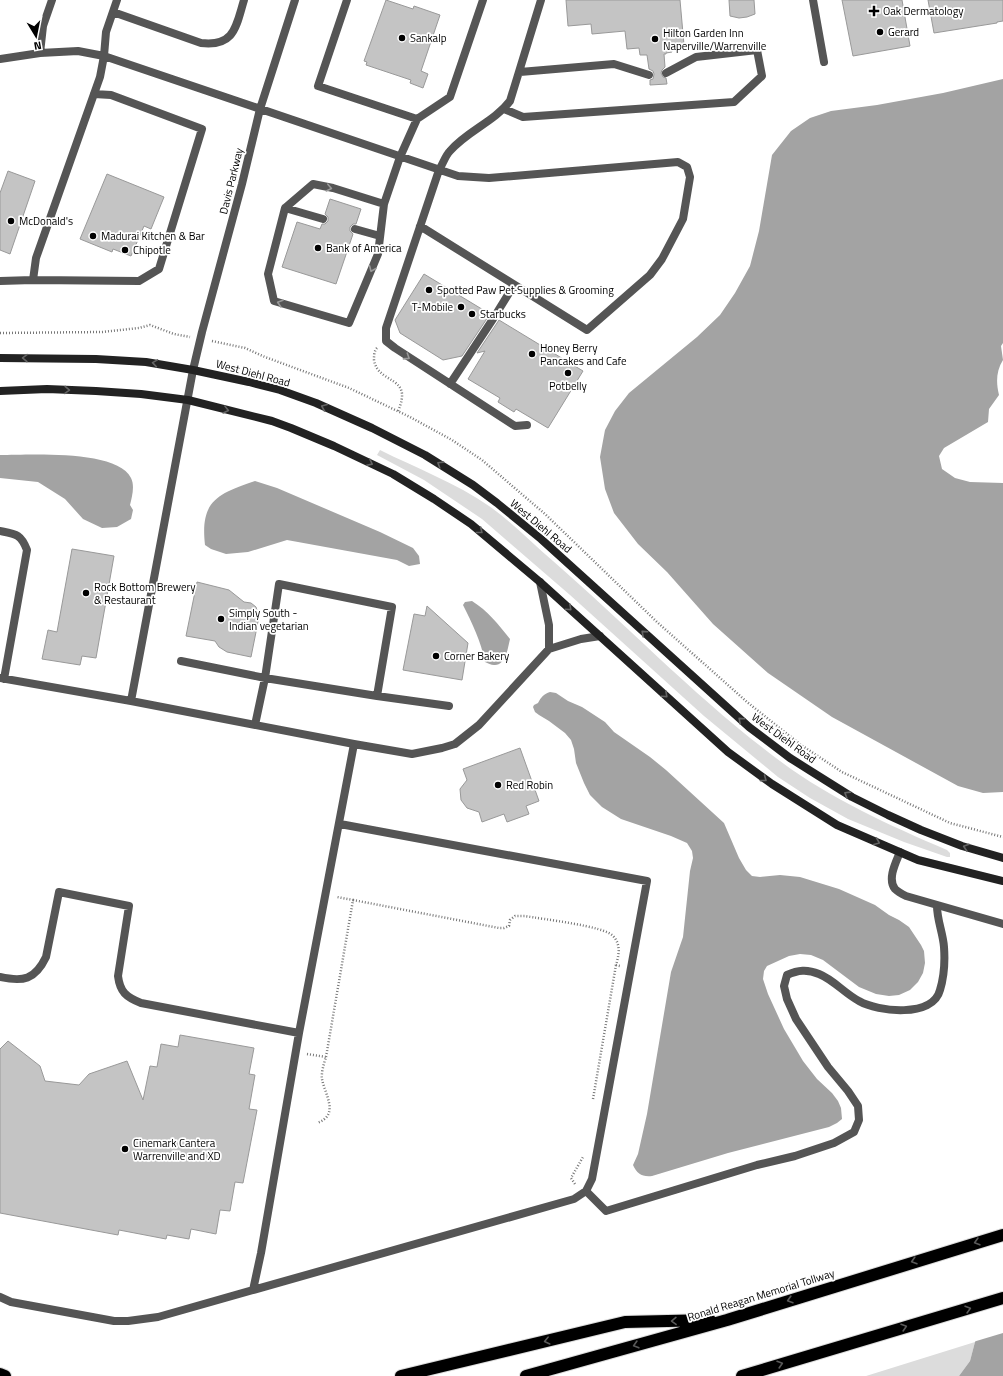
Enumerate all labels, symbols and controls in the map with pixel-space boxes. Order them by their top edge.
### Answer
place label: Oak Dermatology [883,3,964,19]
marker: Oak Dermatology [868,5,880,17]
north arrow [16,16,56,56]
place label: Gerard [888,24,919,40]
place label: Hilton Garden Inn Naperville/Warrenville [663,25,767,54]
marker: Gerard [875,27,885,37]
place label: Sankalp [410,30,447,46]
marker: Sankalp [397,33,407,43]
marker: Hilton Garden Inn Naperville/Warrenville [650,34,660,44]
text: N [33,37,43,54]
street label: Davis Parkway [215,145,247,216]
one-way arrow [326,183,333,191]
place label: McDonald's [19,213,73,229]
marker: McDonald's [6,216,16,226]
place label: Madurai Kitchen & Bar [101,228,205,244]
marker: Madurai Kitchen & Bar [88,231,98,241]
place label: Bank of America [326,240,402,256]
place label: Chipotle [133,242,171,258]
marker: Bank of America [313,243,323,253]
marker: Chipotle [120,245,130,255]
one-way arrow [369,265,377,272]
place label: Spotted Paw Pet Supplies & Grooming [437,282,614,298]
marker: Spotted Paw Pet Supplies & Grooming [424,285,434,295]
one-way arrow [277,299,284,308]
place label: T-Mobile [412,299,453,315]
marker: T-Mobile [456,302,466,312]
place label: Starbucks [480,306,526,322]
marker: Starbucks [467,309,477,319]
place label: Honey Berry Pancakes and Cafe [540,340,627,369]
marker: Honey Berry Pancakes and Cafe [527,349,537,359]
one-way arrow [403,352,410,359]
one-way arrow [22,354,28,362]
street label: West Diehl Road [214,355,292,391]
one-way arrow [151,359,158,368]
marker: Potbelly [563,368,573,378]
place label: Potbelly [549,378,588,394]
one-way arrow [64,385,70,394]
one-way arrow [320,403,327,411]
one-way arrow [223,405,229,413]
one-way arrow [365,458,373,466]
one-way arrow [437,462,444,469]
street label: West Diehl Road [507,495,575,557]
one-way arrow [475,526,483,533]
place label: Rock Bottom Brewery & Restaurant [94,579,196,608]
marker: Rock Bottom Brewery & Restaurant [81,588,91,598]
one-way arrow [564,603,571,610]
place label: Simply South - Indian vegetarian [229,605,309,634]
marker: Simply South - Indian vegetarian [216,614,226,624]
one-way arrow [641,630,649,638]
place label: Corner Bakery [444,648,510,664]
marker: Corner Bakery [431,651,441,661]
one-way arrow [660,690,668,697]
street label: West Diehl Road [748,709,820,767]
one-way arrow [738,717,746,724]
one-way arrow [760,774,767,781]
place label: Red Robin [506,777,553,793]
marker: Red Robin [493,780,503,790]
one-way arrow [844,791,851,799]
one-way arrow [874,838,881,846]
one-way arrow [962,843,969,851]
place label: Cinemark Cantera Warrenville and XD [133,1135,221,1164]
marker: Cinemark Cantera Warrenville and XD [120,1144,130,1154]
one-way arrow [974,1237,981,1246]
one-way arrow [911,1256,918,1265]
street label: Ronald Reagan Memorial Tollway [685,1265,837,1325]
one-way arrow [787,1295,794,1304]
one-way arrow [964,1305,971,1314]
one-way arrow [671,1317,677,1325]
one-way arrow [900,1323,907,1332]
one-way arrow [543,1336,550,1344]
one-way arrow [632,1340,639,1349]
one-way arrow [776,1361,783,1369]

